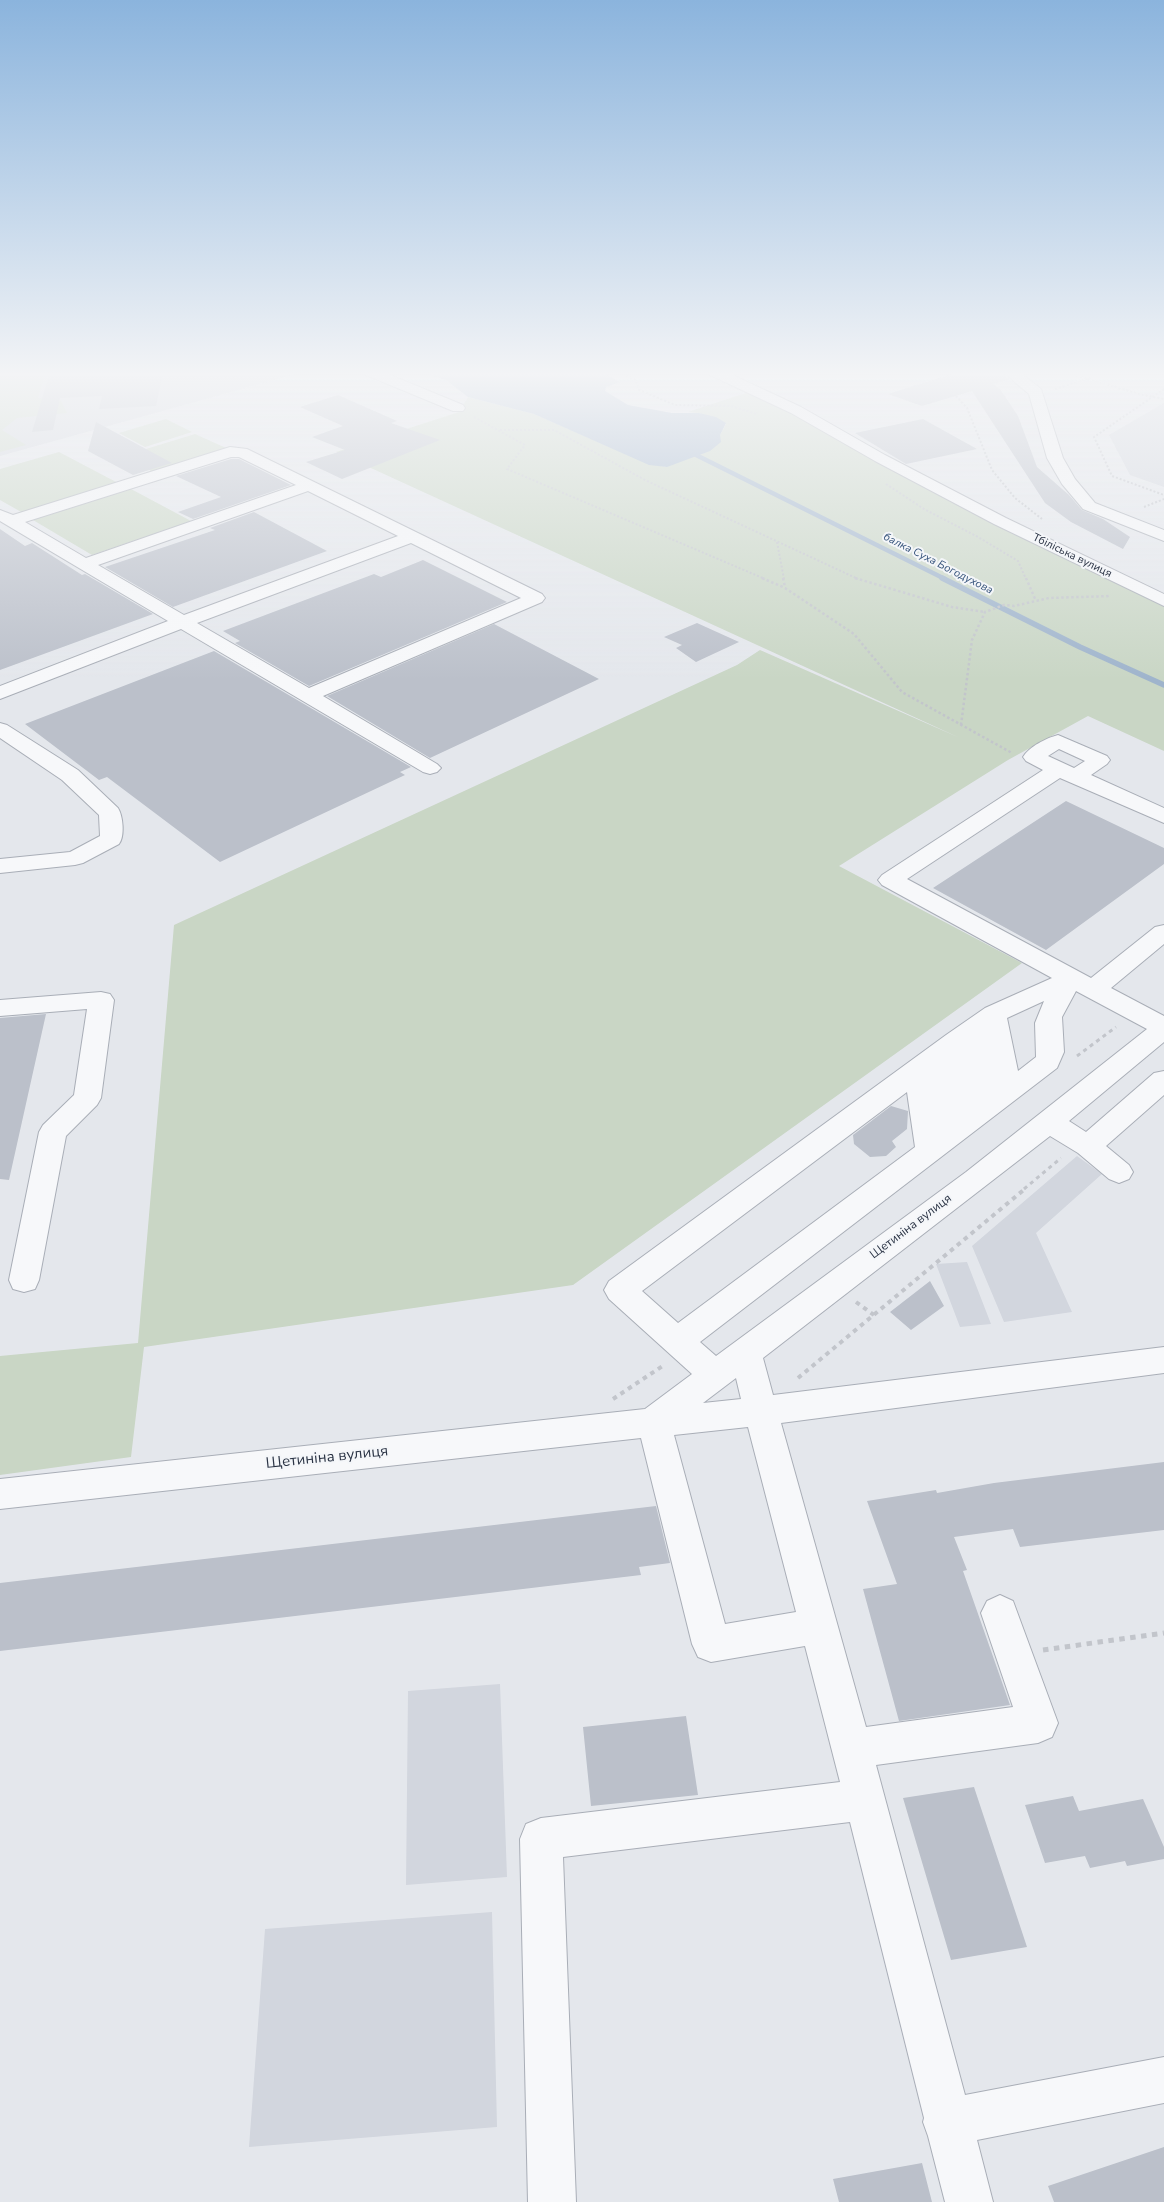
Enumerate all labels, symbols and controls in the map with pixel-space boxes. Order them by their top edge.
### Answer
water label: балка Суха Богодухова [881,531,995,597]
street label: Тбіліська вулиця [1030,531,1114,581]
street label: Щетиніна вулиця [867,1192,955,1262]
street label: Щетиніна вулиця [265,1443,389,1473]

